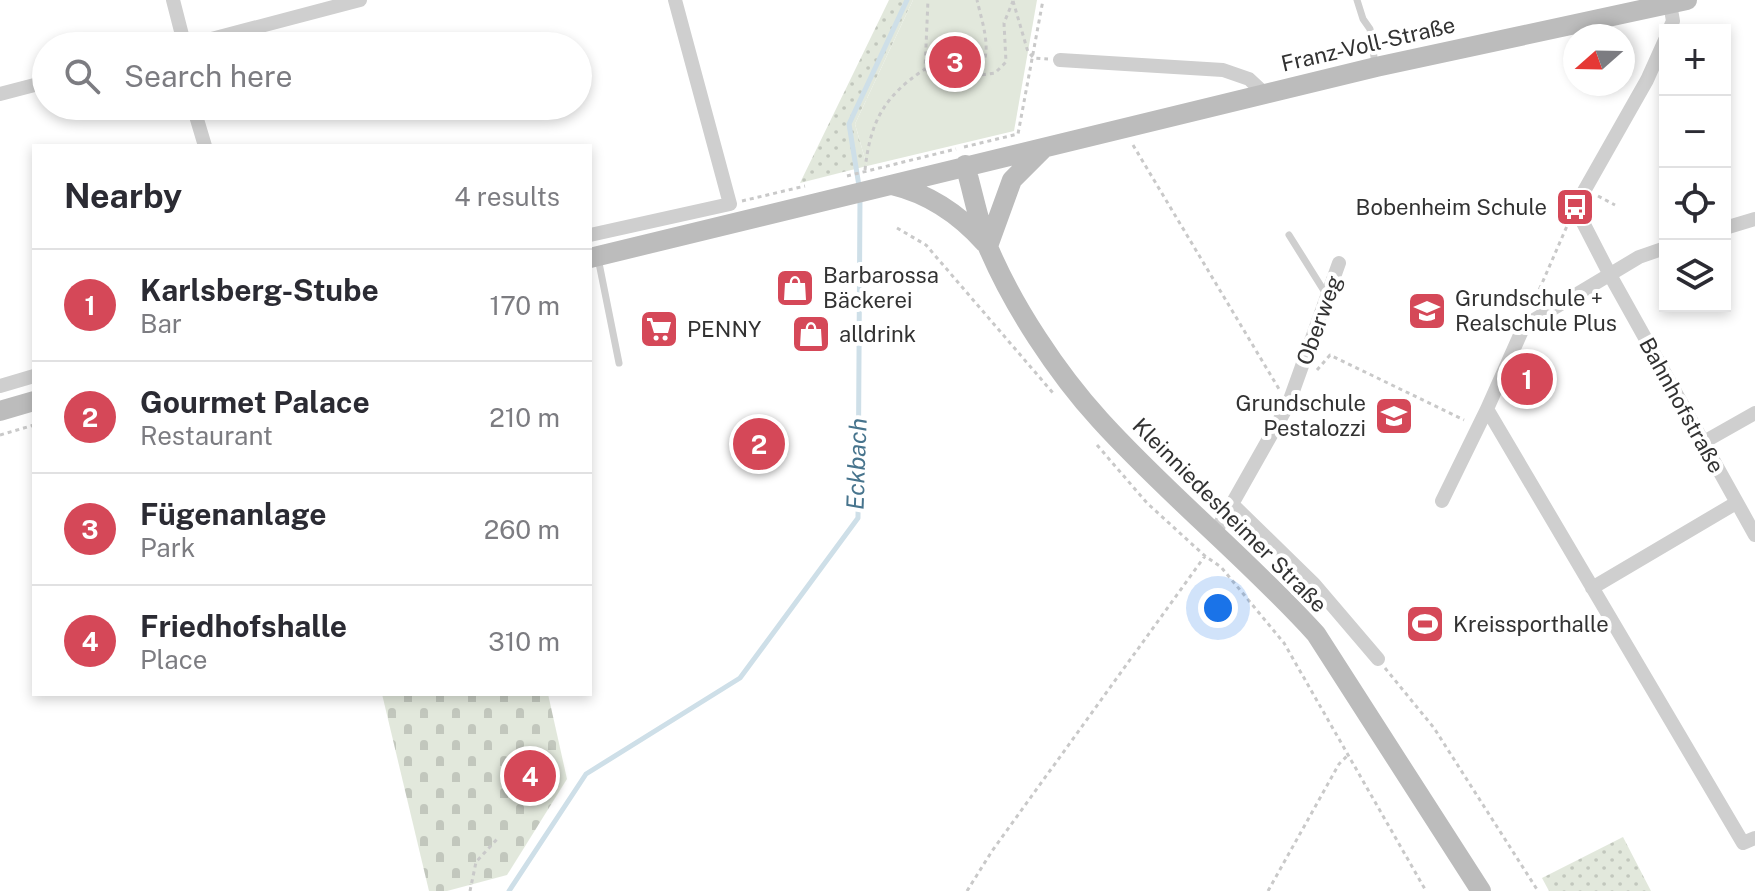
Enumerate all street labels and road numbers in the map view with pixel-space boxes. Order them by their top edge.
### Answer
street label: Franz-Voll-Straße [1278,11,1458,77]
street label: Oberweg [1291,272,1347,368]
street label: Bahnhofstraße [1634,333,1730,477]
street label: Kleinniedesheimer Straße [1127,412,1333,618]

